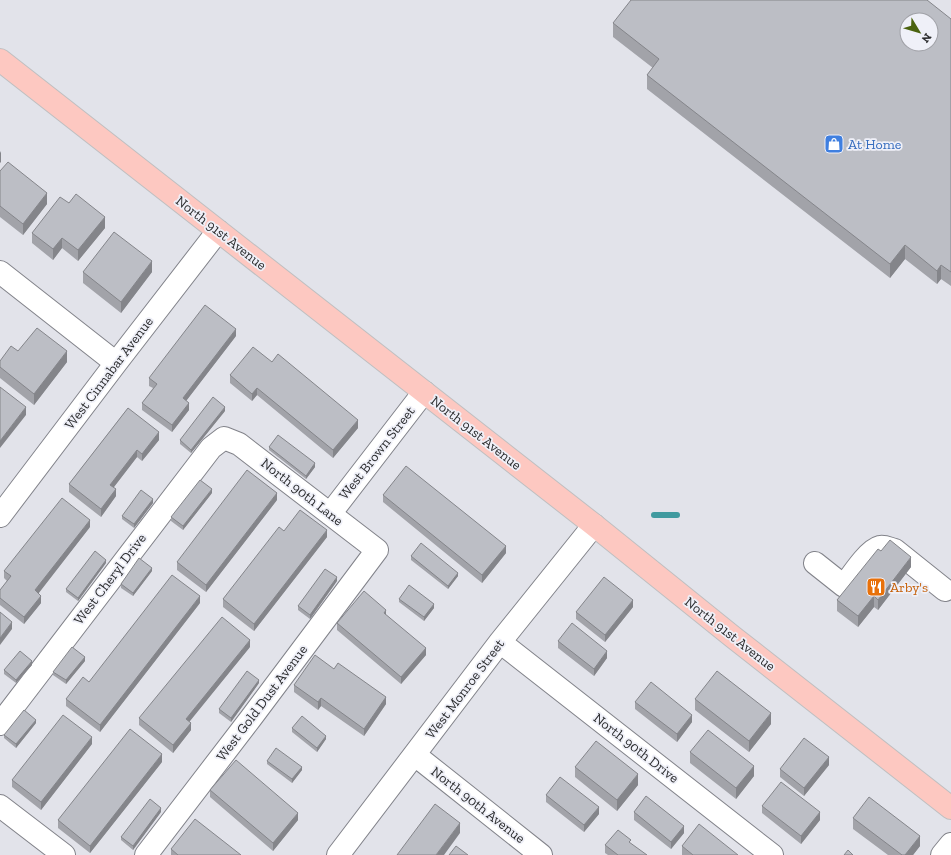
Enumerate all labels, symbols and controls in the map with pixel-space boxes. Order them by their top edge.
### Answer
north arrow [899,12,939,52]
text: N [918,31,934,46]
shop icon: At Home [823,133,845,155]
place label: At Home [848,136,902,153]
street label: North 91st Avenue [172,192,270,274]
street label: West Cinnabar Avenue [61,313,157,433]
street label: North 91st Avenue [427,392,525,474]
street label: West Brown Street [335,402,419,503]
street label: North 90th Lane [257,455,347,530]
street label: West Cheryl Drive [70,530,150,628]
restaurant icon: Arby's [865,576,887,598]
place label: Arby's [890,579,928,596]
street label: North 91st Avenue [681,593,779,675]
street label: West Monroe Street [422,635,509,742]
street label: West Gold Dust Avenue [213,641,312,764]
street label: North 90th Drive [590,709,682,787]
street label: North 90th Avenue [428,763,529,847]

